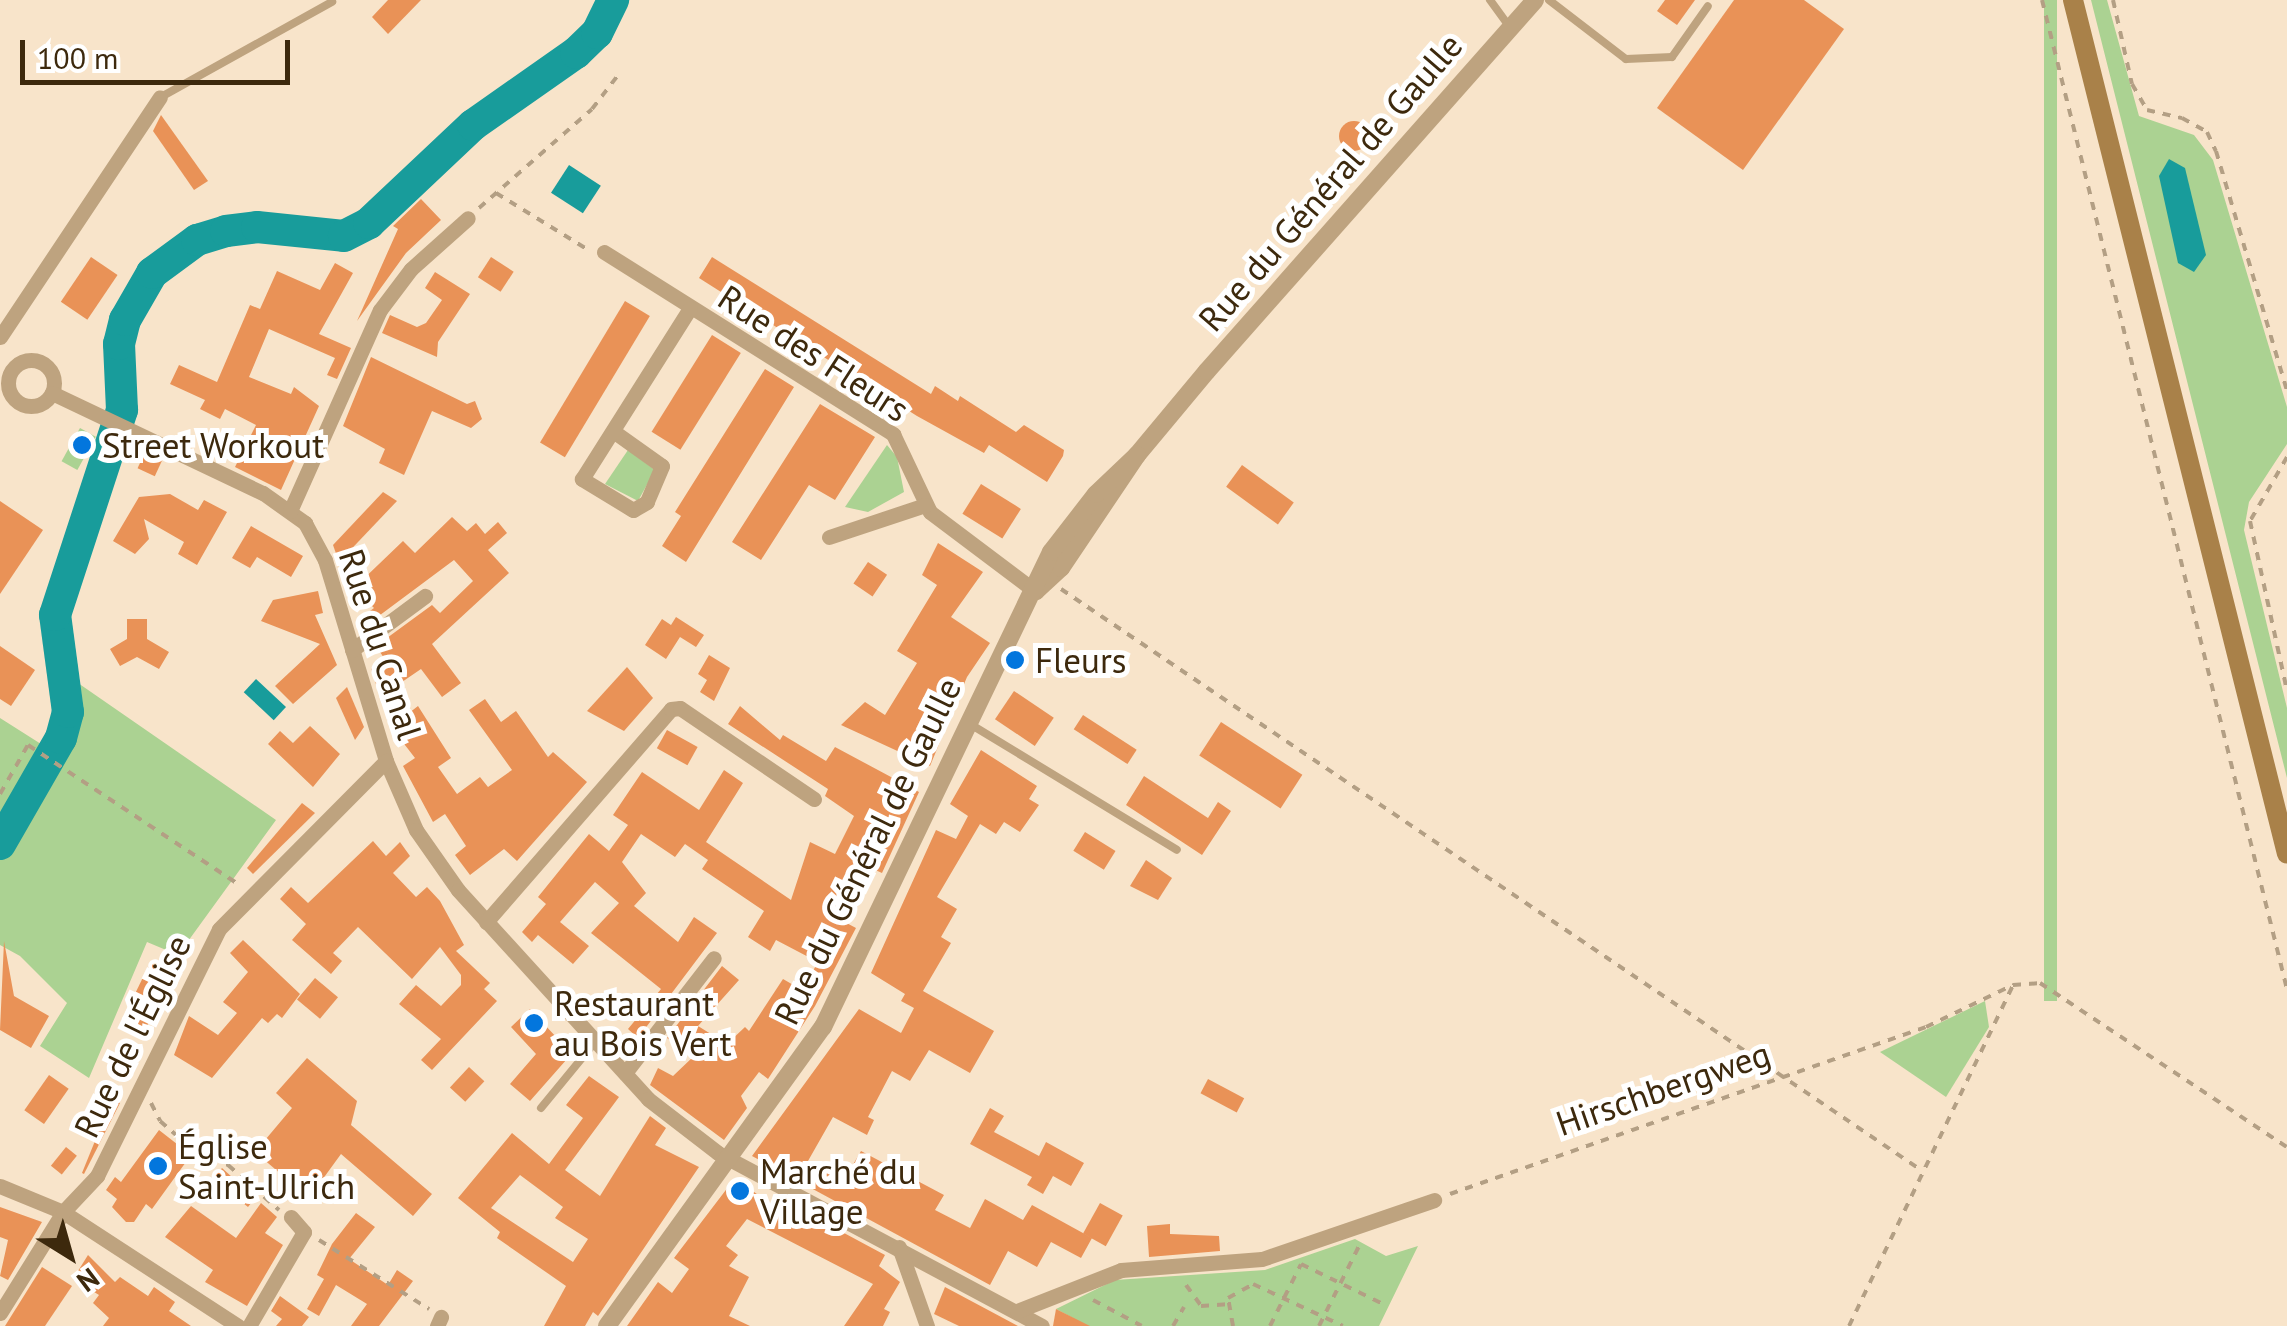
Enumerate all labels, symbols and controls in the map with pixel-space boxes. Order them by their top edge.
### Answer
scale bar [25,20,295,82]
street label: Rue du Général de Gaulle [1189,25,1471,339]
text: 100 m [37,38,118,77]
street label: Rue des Fleurs [711,276,917,430]
place label: Street Workout [102,424,325,466]
marker: Street Workout [71,434,93,456]
street label: Rue du Canal [331,544,431,744]
place label: Fleurs [1035,639,1127,681]
marker: Fleurs [1004,649,1026,671]
street label: Rue du Général de Gaulle [765,671,969,1031]
street label: Rue de l'Église [65,928,199,1144]
place label: Restaurant au Bois Vert [554,982,733,1064]
marker: Restaurant au Bois Vert [523,1012,545,1034]
street label: Hirschbergweg [1551,1032,1775,1144]
place label: Église Saint-Ulrich [178,1125,355,1207]
place label: Marché du Village [760,1150,917,1232]
marker: Église Saint-Ulrich [147,1155,169,1177]
marker: Marché du Village [729,1180,751,1202]
north arrow [20,1206,120,1306]
text: N [70,1260,107,1301]

